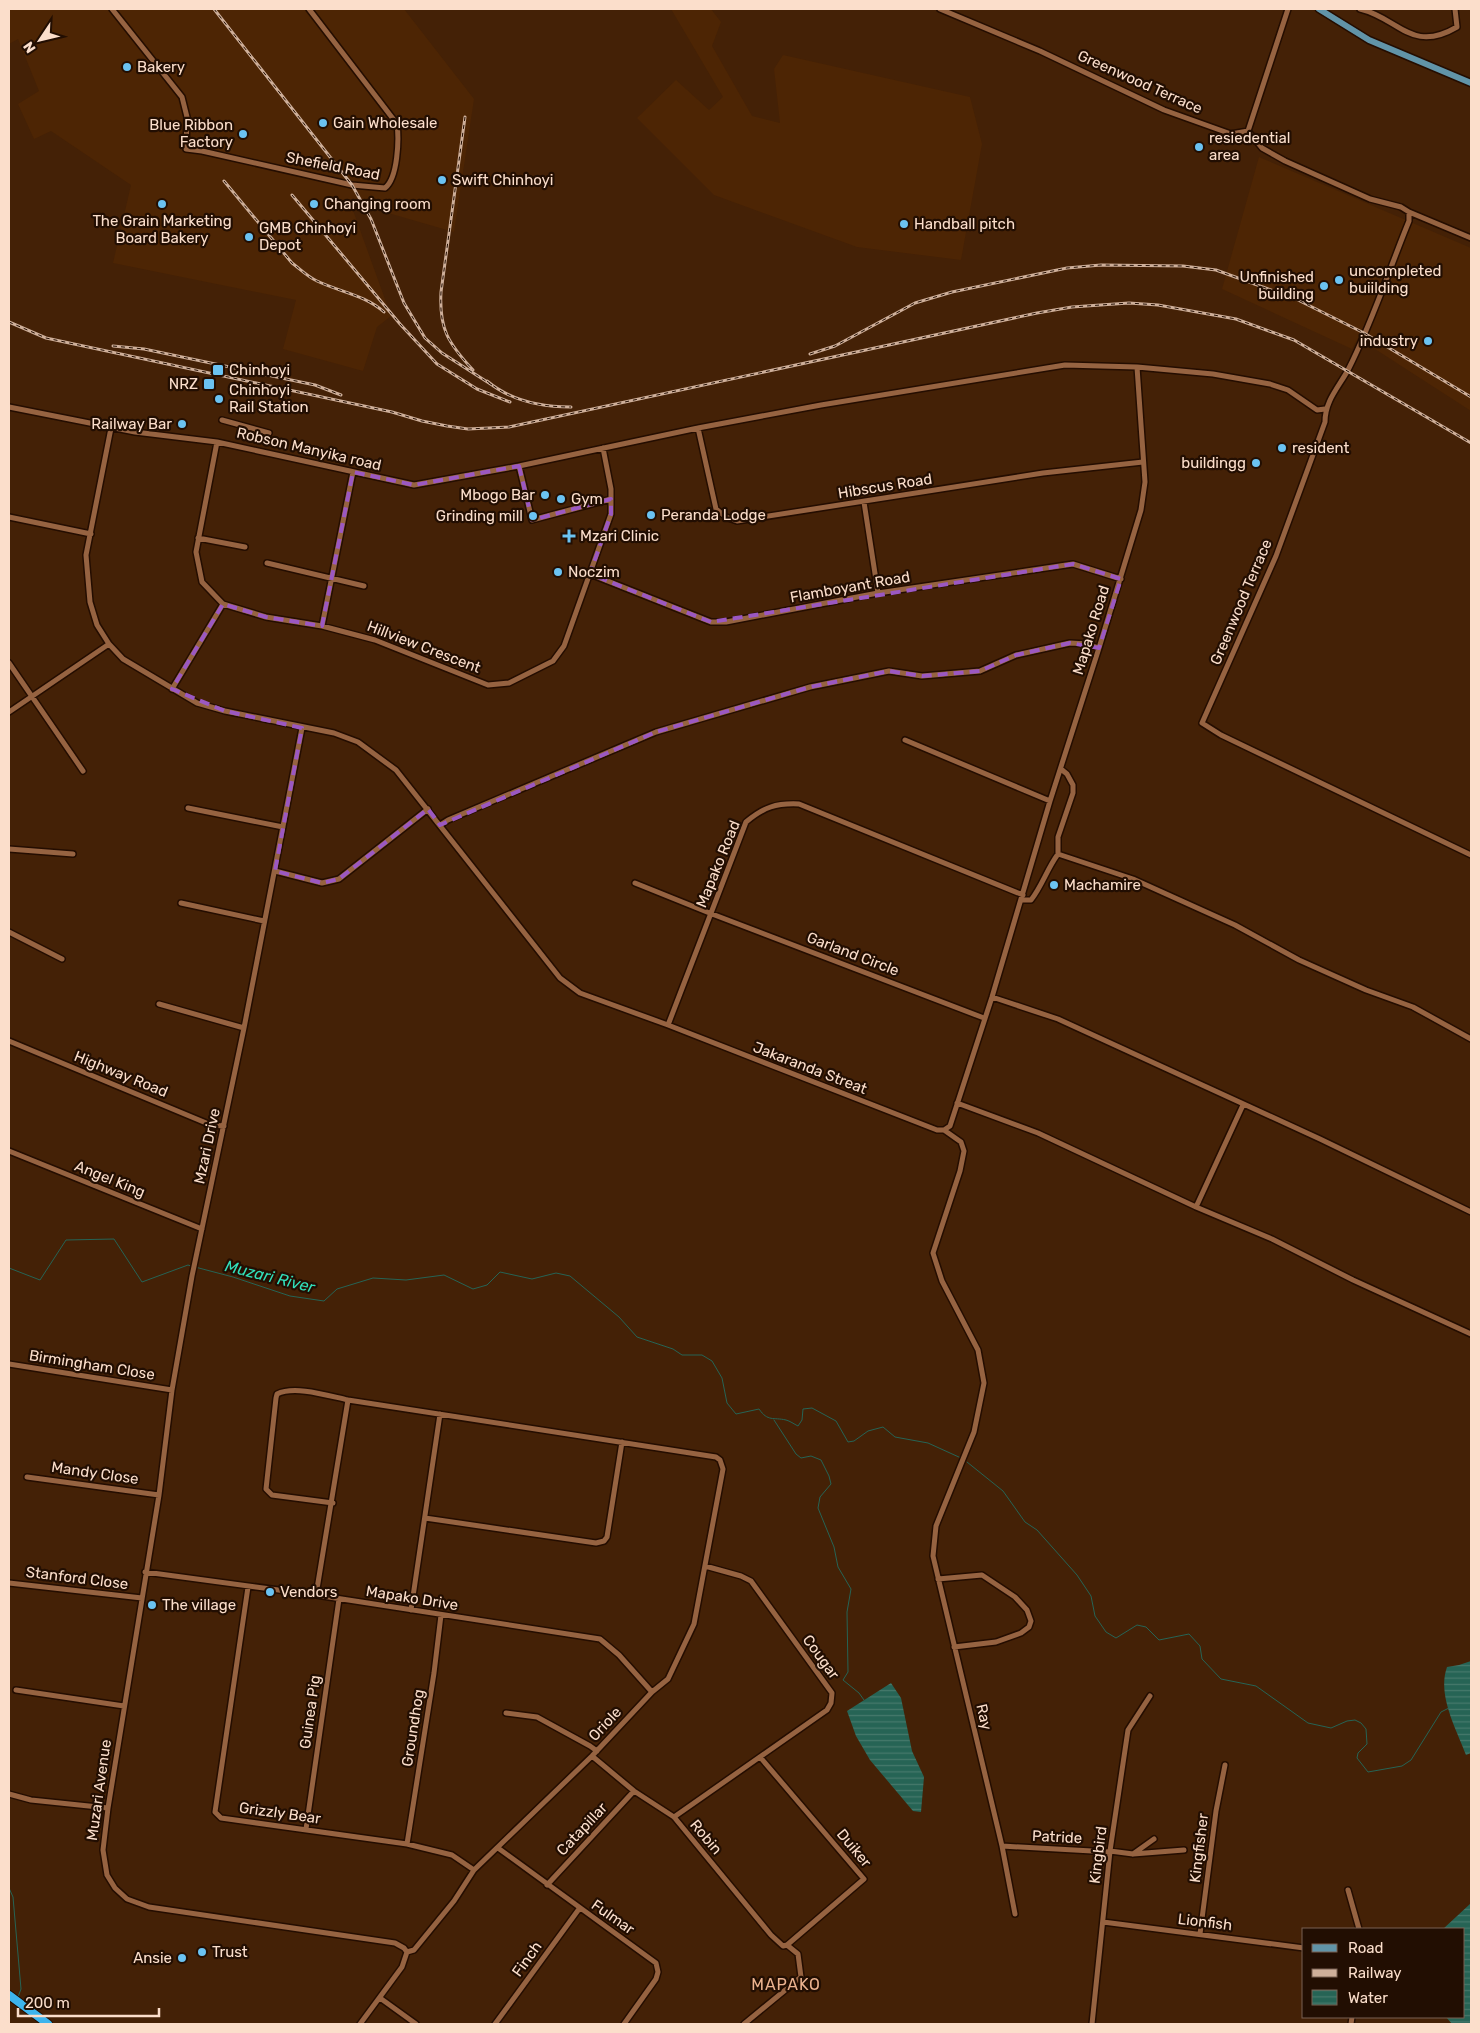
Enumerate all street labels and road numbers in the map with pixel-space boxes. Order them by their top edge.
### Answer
street label: Greenwood Terrace [1075,46,1205,118]
street label: Shefield Road [285,148,381,184]
street label: Robson Manyika road [235,424,383,474]
street label: Hibscus Road [837,470,933,502]
street label: Greenwood Terrace [1206,536,1276,668]
street label: Flamboyant Road [789,568,911,606]
street label: Mapako Road [1069,583,1113,677]
street label: Hillview Crescent [365,617,483,677]
street label: Mapako Road [692,818,744,910]
street label: Garland Circle [804,928,902,980]
street label: Jakaranda Streat [750,1038,870,1098]
street label: Highway Road [72,1047,170,1101]
street label: Mzari Drive [190,1107,224,1185]
street label: Angel King [72,1157,148,1201]
street label: Birmingham Close [28,1346,156,1384]
street label: Mandy Close [50,1458,140,1488]
street label: Stanford Close [25,1563,129,1593]
street label: Mapako Drive [365,1582,459,1614]
street label: Cougar [799,1631,843,1683]
street label: Guinea Pig [296,1674,324,1750]
street label: Groundhog [398,1688,428,1768]
street label: Ray [972,1702,996,1732]
street label: Oriole [585,1703,625,1745]
street label: Muzari Avenue [83,1738,115,1842]
street label: Grizzly Bear [238,1798,322,1828]
street label: Catapillar [553,1798,611,1859]
street label: Kingfisher [1186,1812,1212,1884]
street label: Robin [686,1816,726,1858]
street label: Duiker [833,1825,875,1871]
street label: Kingbird [1086,1825,1110,1885]
street label: Patride [1031,1827,1083,1847]
street label: Fulmar [588,1896,638,1938]
street label: Lionfish [1177,1910,1233,1934]
street label: Finch [508,1938,546,1980]

